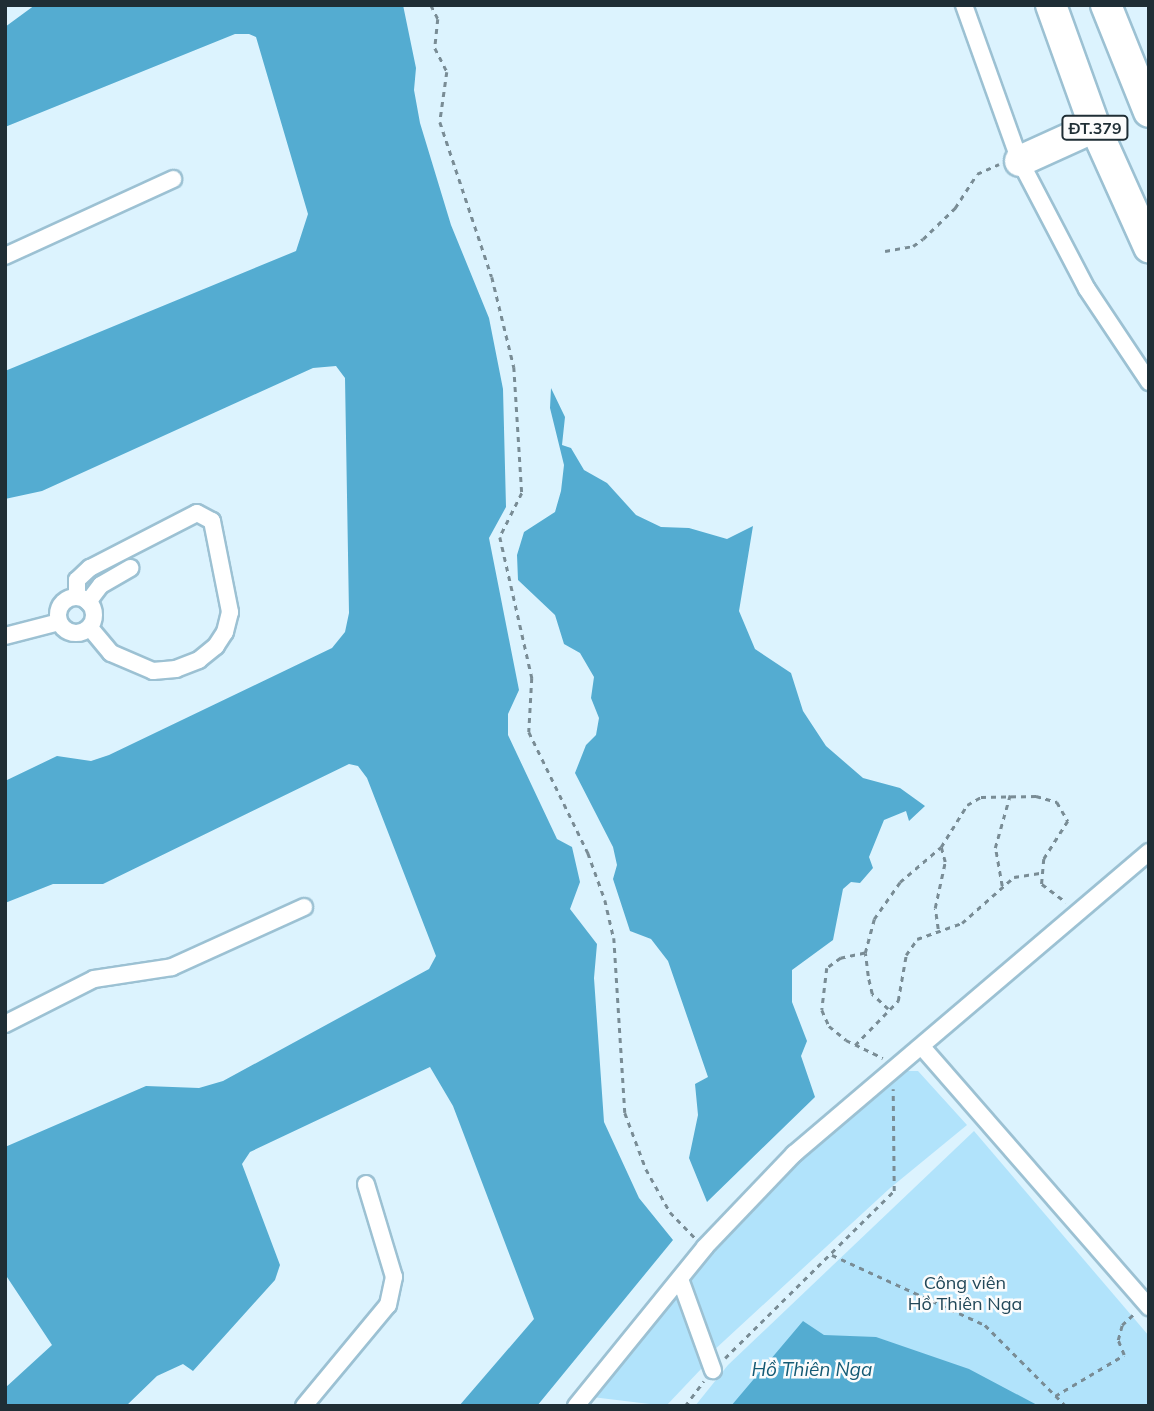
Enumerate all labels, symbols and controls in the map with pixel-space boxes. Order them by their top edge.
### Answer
road number: ĐT.379 [1060,116,1130,140]
park label: Công viên Hồ Thiên Nga [908,1273,1022,1316]
water label: Hồ Thiên Nga [752,1359,872,1381]

